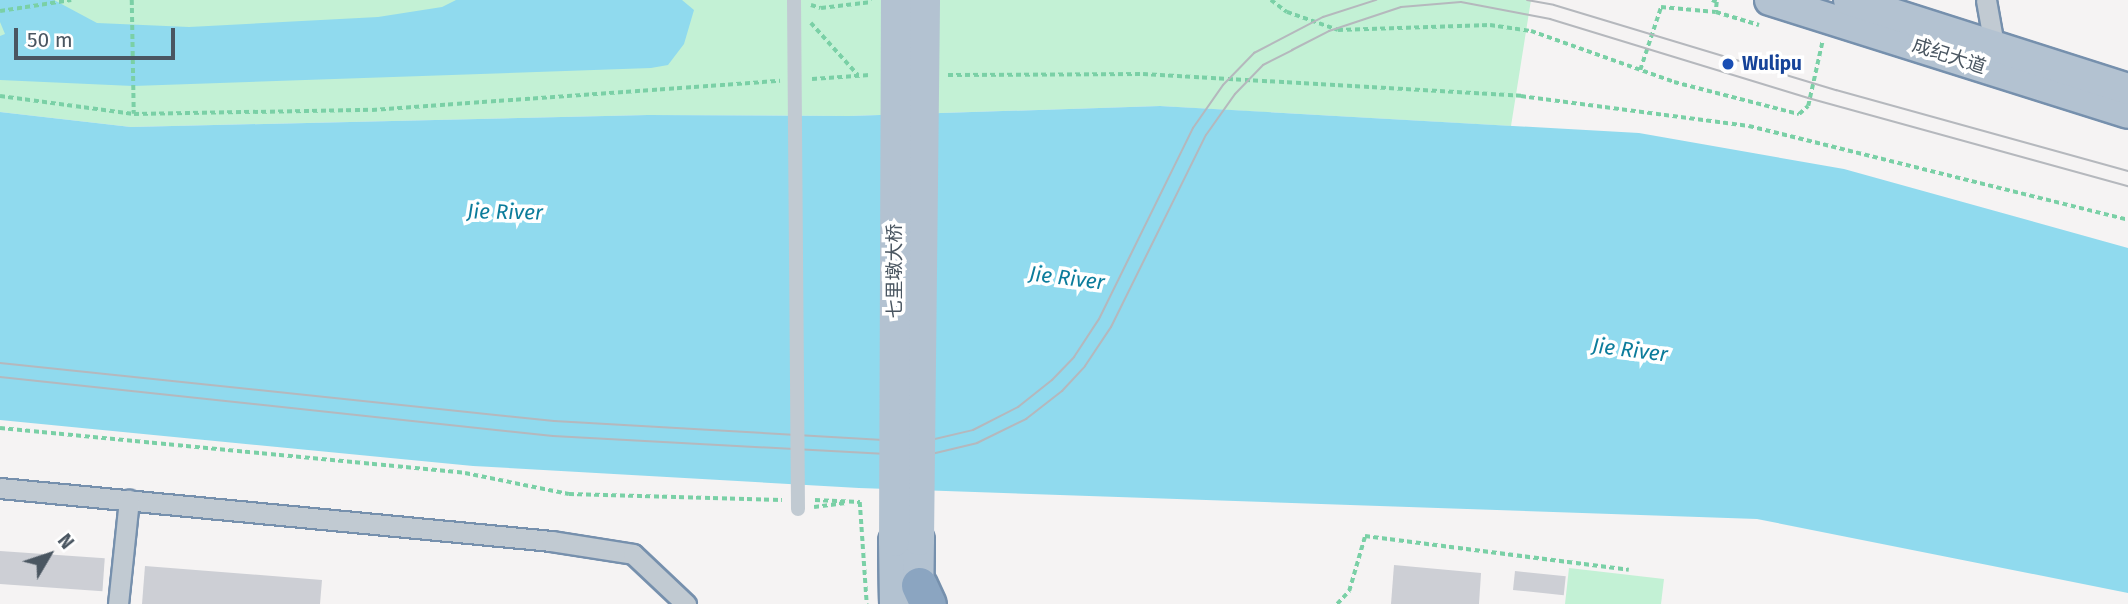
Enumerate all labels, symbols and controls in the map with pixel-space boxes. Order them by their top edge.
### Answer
scale bar [18,14,178,58]
text: 50 m [27,27,73,53]
street label: 成纪大道 [1909,33,1989,79]
place label: Wulipu [1742,53,1802,75]
marker: Wulipu [1720,56,1736,72]
water label: Jie River [467,199,543,225]
street label: 七里墩大桥 [884,224,906,318]
water label: Jie River [1028,261,1106,295]
water label: Jie River [1591,333,1669,367]
north arrow [14,520,84,590]
text: N [53,529,79,554]

